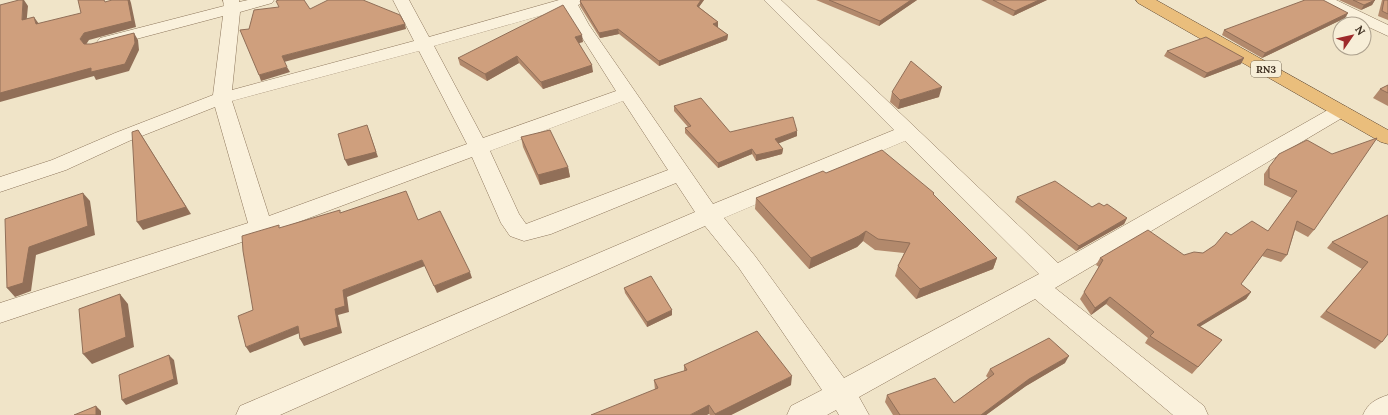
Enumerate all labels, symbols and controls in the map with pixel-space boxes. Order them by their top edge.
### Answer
north arrow [1332,16,1372,56]
text: N [1352,23,1369,38]
road number: RN3 [1251,61,1281,77]

